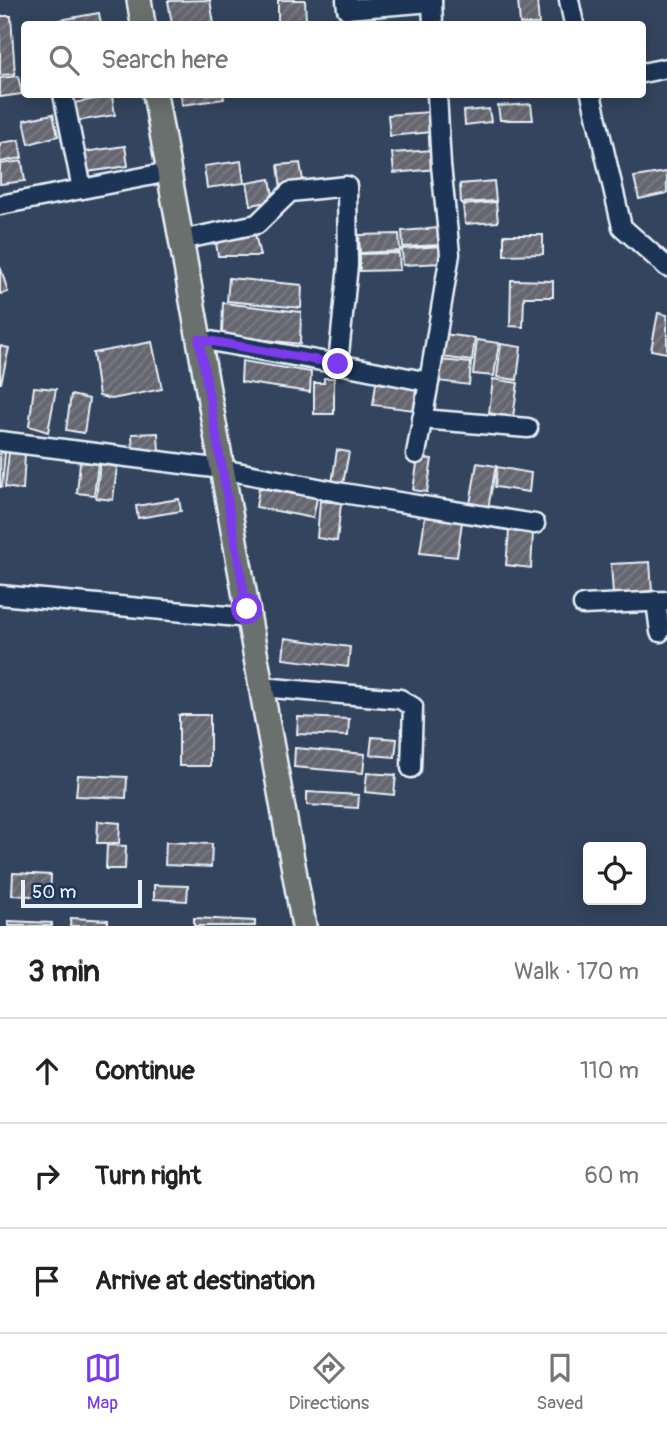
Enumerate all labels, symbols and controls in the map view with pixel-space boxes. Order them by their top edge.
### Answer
search box [21,21,646,98]
icon: search [45,41,83,79]
text: Search here [101,44,228,76]
route end [322,348,353,379]
route start [231,593,262,624]
map controls [583,842,646,905]
button: locate [583,842,646,905]
scale bar [21,877,142,909]
text: 50 m [32,880,76,904]
text: 3 min [28,953,100,990]
text: Walk · 170 m [514,957,639,986]
icon: ahead [28,1052,66,1090]
text: Continue [95,1055,195,1087]
text: 110 m [580,1056,639,1085]
icon: right [28,1157,66,1195]
text: Turn right [95,1160,201,1192]
text: 60 m [584,1161,639,1190]
icon: arrive [28,1262,66,1300]
text: Arrive at destination [95,1265,315,1297]
tab: Map [84,1349,122,1415]
tab: Directions [289,1349,369,1415]
tab: Saved [536,1349,583,1415]

